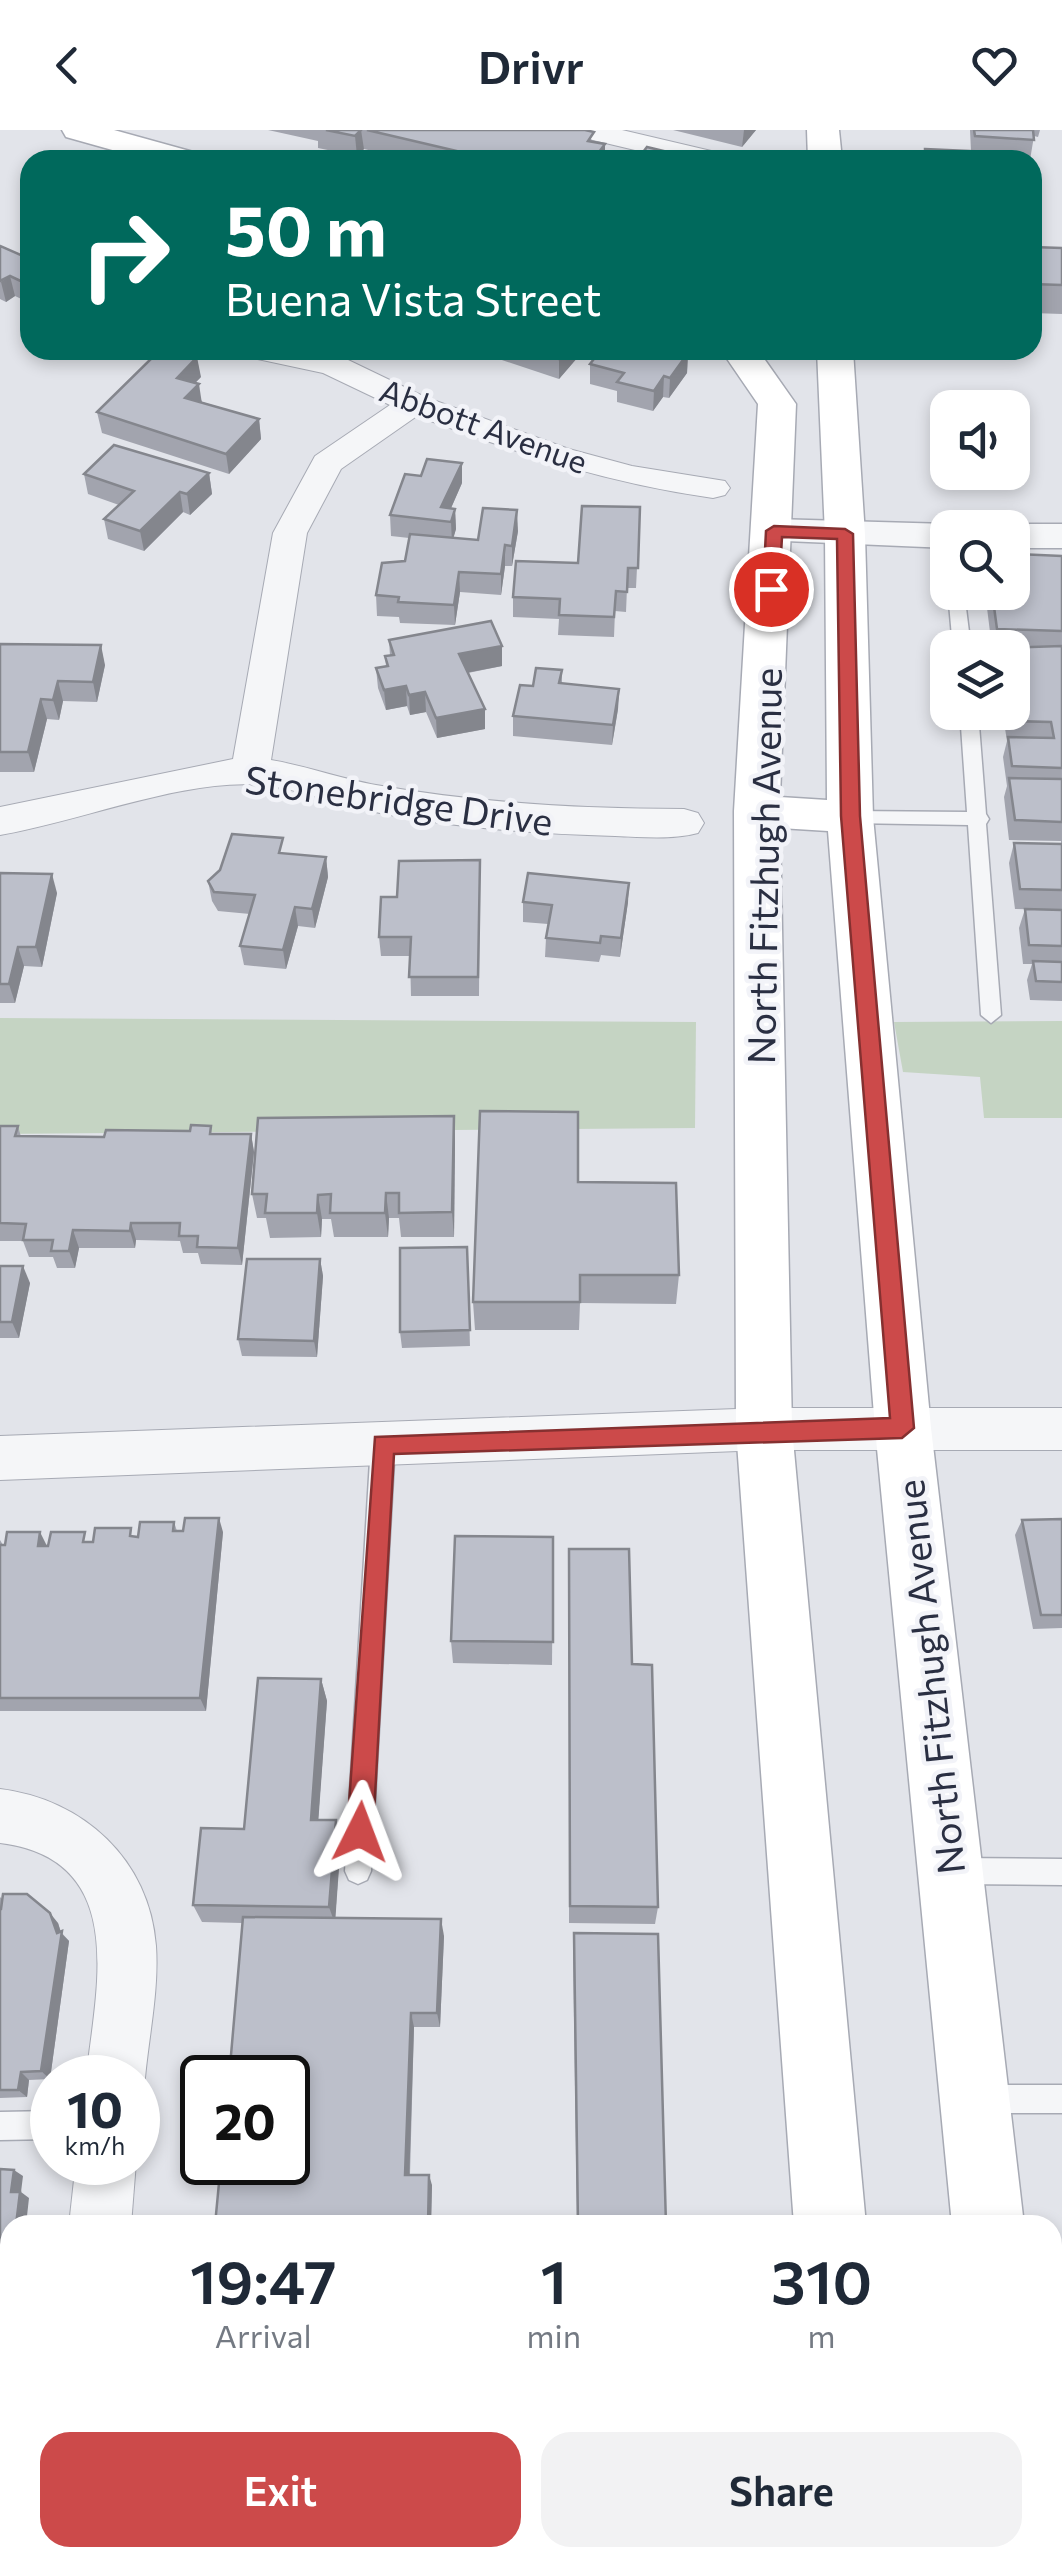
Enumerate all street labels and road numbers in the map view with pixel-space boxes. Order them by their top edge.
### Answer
street label: Abbott Avenue [375,369,593,481]
street label: North Fitzhugh Avenue [736,667,790,1065]
street label: Stonebridge Drive [242,754,556,844]
street label: North Fitzhugh Avenue [885,1477,973,1877]

